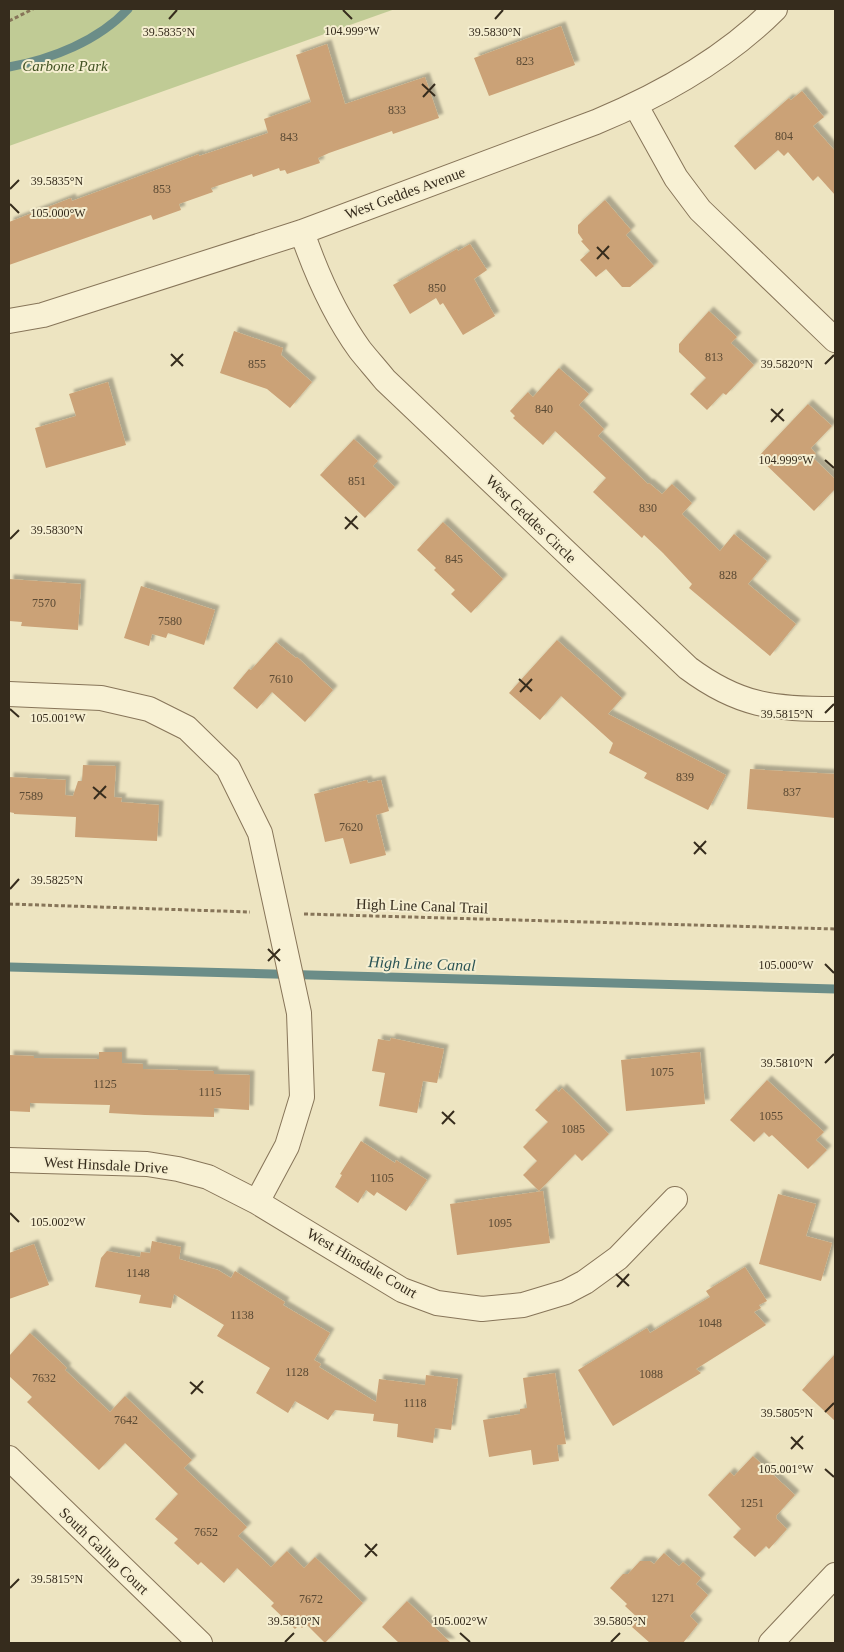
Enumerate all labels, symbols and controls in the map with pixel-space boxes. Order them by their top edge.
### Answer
text: 104.999°W [324,24,380,38]
text: 39.5835°N [143,25,196,39]
text: 39.5830°N [469,25,522,39]
house number: 823 [516,54,534,68]
park label: Carbone Park [22,58,108,74]
house number: 833 [388,103,406,117]
house number: 804 [775,129,793,143]
house number: 843 [280,130,298,144]
street label: West Geddes Avenue [343,164,468,222]
text: 39.5835°N [31,174,84,188]
house number: 853 [153,182,171,196]
text: 105.000°W [30,206,86,220]
house number: 850 [428,281,446,295]
house number: 813 [705,350,723,364]
house number: 855 [248,357,266,371]
text: 39.5820°N [761,357,814,371]
house number: 840 [535,402,553,416]
text: 104.999°W [758,453,814,467]
street label: West Geddes Circle [483,472,580,566]
house number: 851 [348,474,366,488]
house number: 830 [639,501,657,515]
text: 39.5830°N [31,523,84,537]
house number: 845 [445,552,463,566]
house number: 828 [719,568,737,582]
house number: 7570 [32,596,56,610]
house number: 7580 [158,614,182,628]
house number: 7610 [269,672,293,686]
text: 39.5815°N [761,707,814,721]
text: 105.001°W [30,711,86,725]
house number: 839 [676,770,694,784]
house number: 837 [783,785,801,799]
house number: 7589 [19,789,43,803]
house number: 7620 [339,820,363,834]
text: 39.5825°N [31,873,84,887]
street label: High Line Canal Trail [356,896,488,916]
water label: High Line Canal [367,953,477,975]
text: 105.000°W [758,958,814,972]
text: 39.5810°N [761,1056,814,1070]
house number: 1075 [650,1065,674,1079]
house number: 1125 [93,1077,117,1091]
house number: 1115 [198,1085,222,1099]
house number: 1055 [759,1109,783,1123]
house number: 1085 [561,1122,585,1136]
street label: West Hinsdale Drive [43,1154,169,1176]
house number: 1105 [370,1171,394,1185]
text: 105.002°W [30,1215,86,1229]
house number: 1095 [488,1216,512,1230]
street label: West Hinsdale Court [304,1225,421,1301]
house number: 1148 [126,1266,150,1280]
house number: 1138 [230,1308,254,1322]
house number: 1048 [698,1316,722,1330]
house number: 1128 [285,1365,309,1379]
house number: 1088 [639,1367,663,1381]
house number: 7632 [32,1371,56,1385]
house number: 1118 [403,1396,427,1410]
text: 39.5805°N [761,1406,814,1420]
house number: 7642 [114,1413,138,1427]
text: 105.001°W [758,1462,814,1476]
house number: 1251 [740,1496,764,1510]
street label: South Gallup Court [56,1504,152,1598]
house number: 7652 [194,1525,218,1539]
text: 39.5815°N [31,1572,84,1586]
house number: 1271 [651,1591,675,1605]
house number: 7672 [299,1592,323,1606]
text: 39.5810°N [268,1614,321,1628]
text: 105.002°W [432,1614,488,1628]
text: 39.5805°N [594,1614,647,1628]

